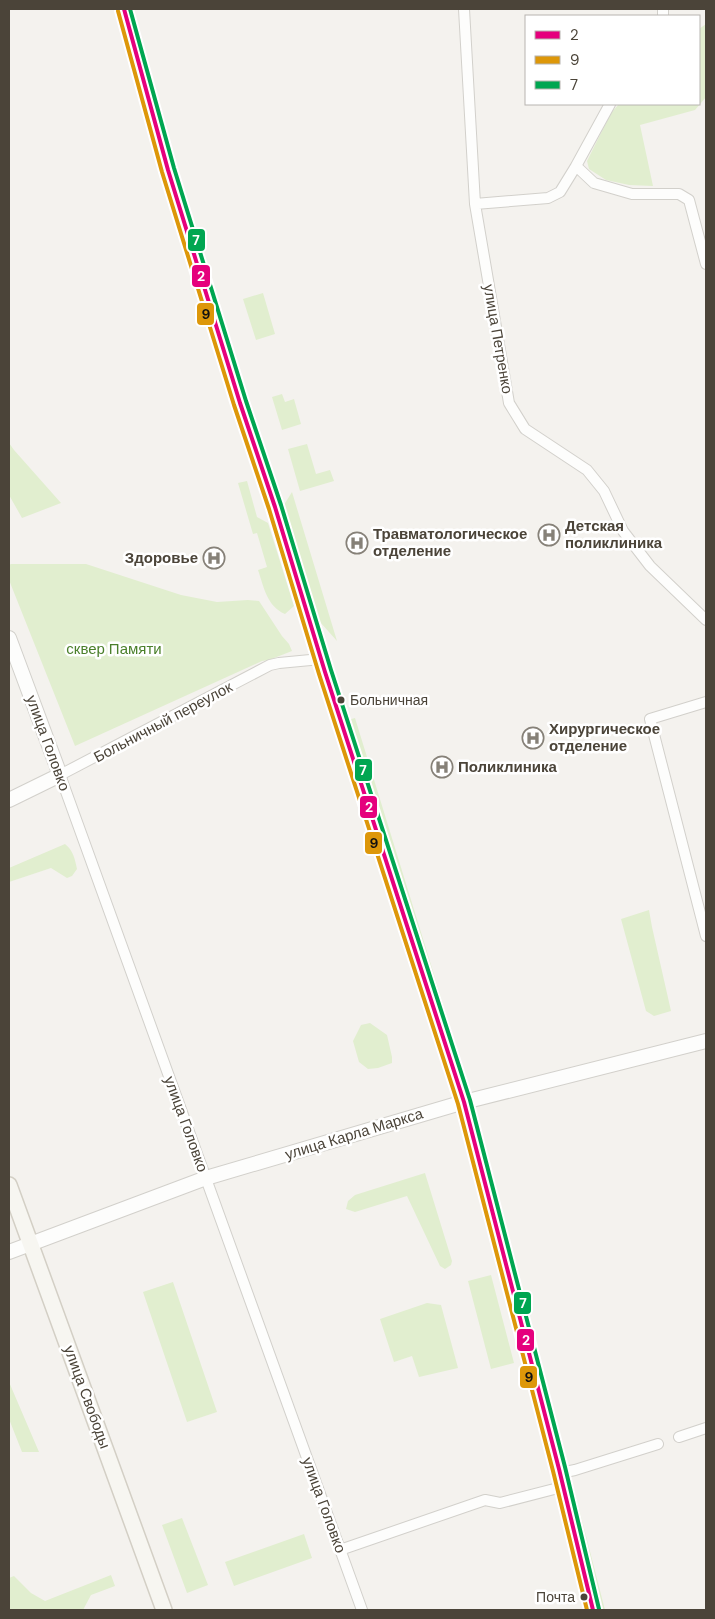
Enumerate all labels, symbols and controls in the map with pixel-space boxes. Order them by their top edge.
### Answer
legend [525,15,700,105]
text: 2 [570,25,579,45]
text: 9 [570,50,579,70]
text: 7 [570,75,578,95]
line badge: 7 [187,228,206,252]
text: 7 [192,231,200,249]
line badge: 2 [191,264,211,288]
text: 2 [197,267,205,285]
street label: улица Петренко [479,283,517,395]
line badge: 9 [196,302,215,326]
text: 9 [202,305,211,323]
place label: Детская поликлиника [565,516,663,553]
hospital icon: Детская поликлиника [537,523,561,547]
place label: Травматологическое отделение [373,524,527,561]
hospital icon: Травматологическое отделение [345,531,369,555]
hospital icon: Здоровье [202,546,226,570]
place label: Здоровье [125,548,198,568]
park label: сквер Памяти [66,639,162,659]
street label: Больничный переулок [90,677,236,767]
place label: Больничная [350,691,428,709]
street label: улица Головко [21,692,75,794]
marker: Больничная [336,695,346,705]
place label: Хирургическое отделение [549,719,660,756]
hospital icon: Хирургическое отделение [521,726,545,750]
hospital icon: Поликлиника [430,755,454,779]
place label: Поликлиника [458,757,558,777]
line badge: 7 [354,758,373,782]
text: 7 [359,761,367,779]
line badge: 2 [359,795,378,819]
text: 2 [365,798,373,816]
line badge: 9 [364,831,383,855]
text: 9 [370,834,379,852]
street label: улица Головко [159,1073,213,1175]
street label: улица Карла Маркса [283,1103,426,1164]
line badge: 7 [513,1291,532,1315]
text: 7 [519,1294,527,1312]
line badge: 2 [516,1328,535,1352]
text: 2 [522,1331,530,1349]
street label: улица Свободы [59,1343,115,1451]
line badge: 9 [519,1365,538,1389]
text: 9 [525,1368,534,1386]
street label: улица Головко [297,1454,351,1556]
place label: Почта [536,1588,575,1606]
marker: Почта [579,1592,589,1602]

